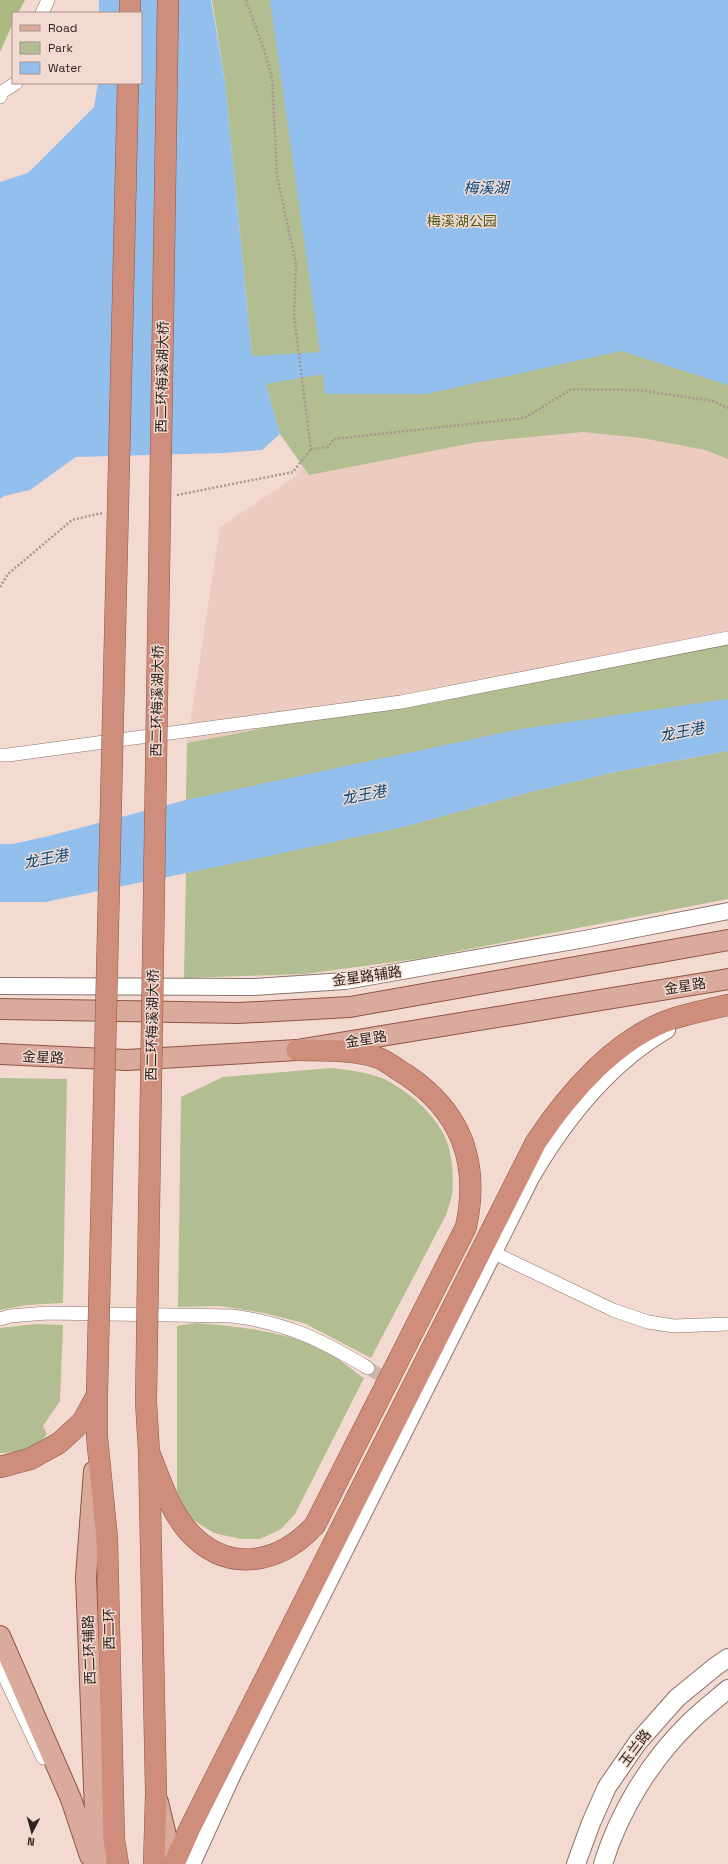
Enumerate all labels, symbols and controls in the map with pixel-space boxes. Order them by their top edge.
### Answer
legend [12,12,142,84]
text: Road [48,20,77,36]
text: Park [48,40,73,56]
text: Water [48,60,82,76]
water label: 梅溪湖 [463,178,510,197]
park label: 梅溪湖公园 [427,212,497,230]
street label: 西二环梅溪湖大桥 [152,321,172,433]
street label: 西二环梅溪湖大桥 [147,645,167,757]
water label: 龙王港 [658,718,708,745]
water label: 龙王港 [340,781,390,808]
water label: 龙王港 [22,845,72,872]
street label: 金星路辅路 [331,962,403,990]
street label: 西二环梅溪湖大桥 [142,969,162,1081]
street label: 金星路 [663,974,707,998]
street label: 金星路 [344,1027,388,1051]
street label: 金星路 [22,1047,64,1067]
street label: 西二环 [100,1608,118,1650]
street label: 西二环辅路 [79,1615,99,1685]
street label: 玉兰路 [615,1726,655,1770]
north arrow [12,1812,52,1852]
text: N [27,1835,35,1849]

